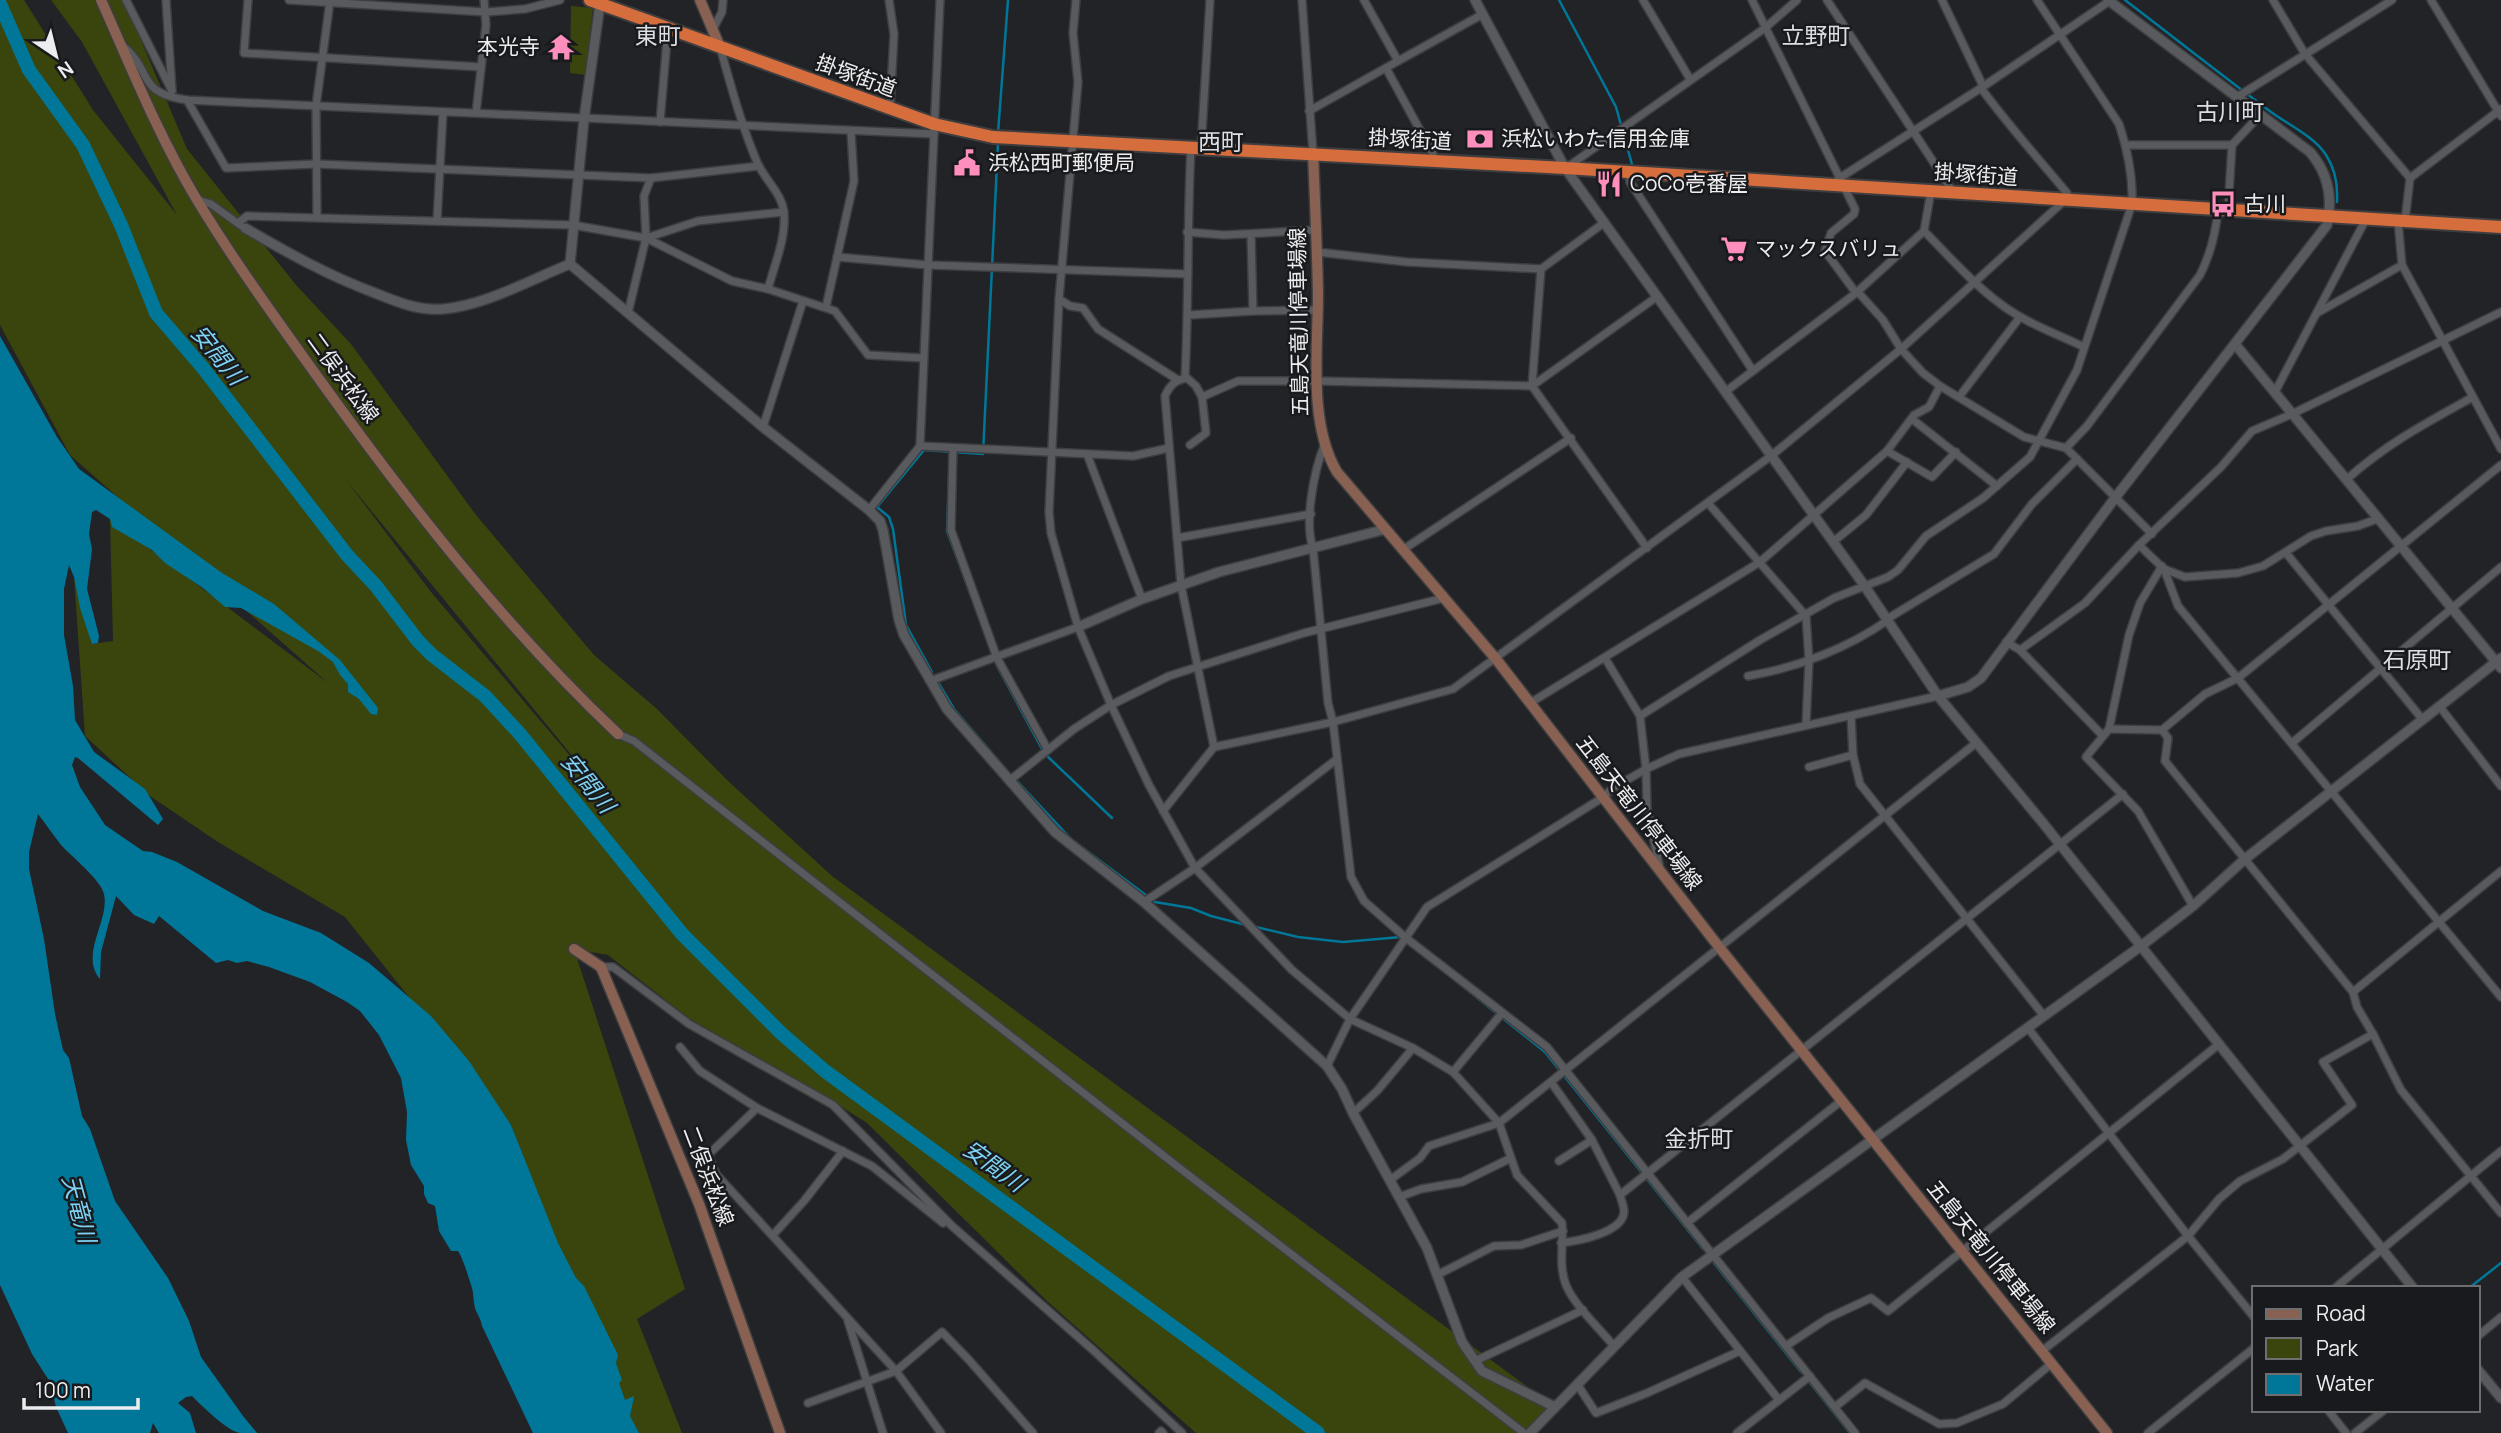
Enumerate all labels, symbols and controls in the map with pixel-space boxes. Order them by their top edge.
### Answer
district label: 東町 [635,19,681,51]
district label: 立野町 [1782,19,1851,51]
north arrow [21,21,91,91]
place label: 本光寺 [477,32,540,60]
temple icon: 本光寺 [546,32,576,62]
street label: 掛塚街道 [812,48,901,103]
text: N [53,55,79,84]
district label: 古川町 [2196,95,2265,127]
street label: 掛塚街道 [1367,123,1453,155]
bank icon: 浜松いわた信用金庫 [1465,124,1495,154]
place label: 浜松いわた信用金庫 [1501,124,1690,152]
district label: 西町 [1198,125,1244,157]
public building icon: 浜松西町郵便局 [952,148,982,178]
place label: 浜松西町郵便局 [988,148,1135,176]
street label: 掛塚街道 [1933,157,2019,191]
restaurant icon: CoCo壱番屋 [1594,169,1624,199]
place label: CoCo壱番屋 [1630,169,1748,197]
bus stop icon: 古川 [2208,189,2238,219]
place label: 古川 [2244,189,2286,217]
street label: 五島天竜川停車場線 [1282,227,1314,417]
supermarket icon: マックスバリュ [1719,234,1749,264]
place label: マックスバリュ [1755,234,1901,262]
water label: 安間川 [185,317,255,394]
street label: 二俣浜松線 [302,327,386,428]
district label: 石原町 [2383,643,2452,675]
street label: 五島天竜川停車場線 [1571,729,1709,895]
water label: 安間川 [555,745,625,822]
street label: 二俣浜松線 [677,1122,741,1230]
district label: 金折町 [1665,1122,1734,1154]
water label: 安間川 [957,1132,1034,1200]
water label: 天竜川 [56,1171,105,1249]
street label: 五島天竜川停車場線 [1921,1174,2062,1339]
legend [2252,1286,2480,1412]
text: Road [2316,1299,2366,1327]
text: Park [2316,1334,2358,1362]
scale bar [24,1366,138,1410]
text: Water [2316,1369,2375,1397]
text: 100 m [35,1376,91,1404]

